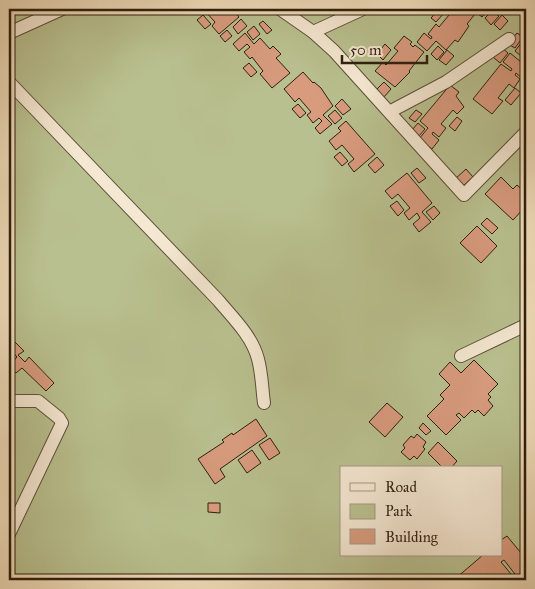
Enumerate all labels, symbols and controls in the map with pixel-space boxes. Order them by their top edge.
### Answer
scale bar [342,32,428,64]
text: 50 m [350,41,382,59]
legend [340,466,502,556]
text: Road [385,478,417,496]
text: Park [385,502,412,520]
text: Building [385,528,439,546]

